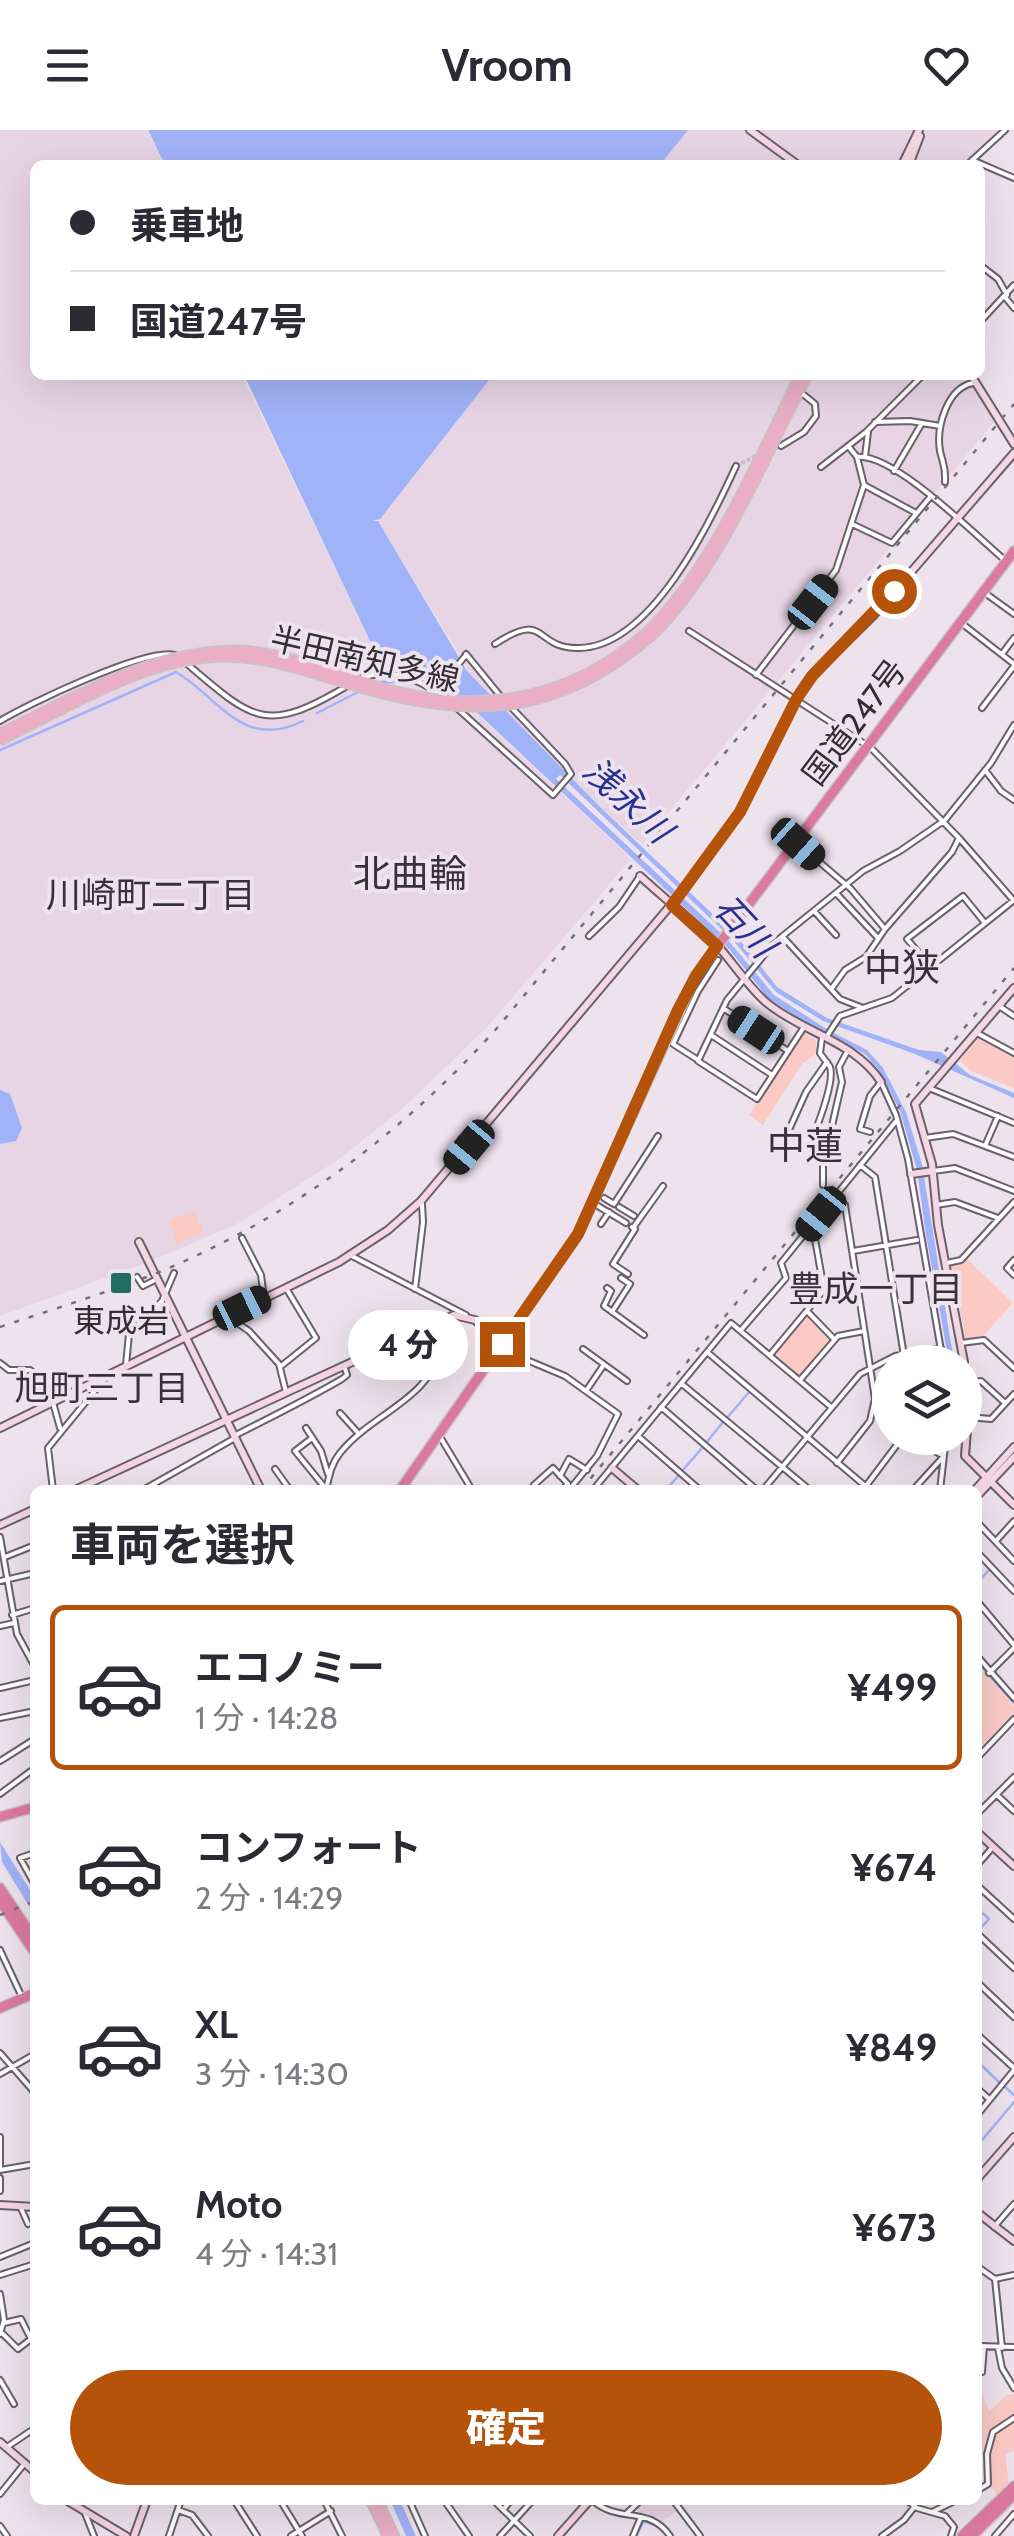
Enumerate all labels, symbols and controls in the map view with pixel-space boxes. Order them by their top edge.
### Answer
icon: menu [40,38,95,93]
text: Vroom [441,38,573,92]
icon: heart [919,38,974,93]
text: 乗車地 [130,202,244,249]
text: 国道247号 [130,298,307,345]
car [783,569,843,635]
route start [872,569,917,614]
street label: 半田南知多線 [267,618,463,700]
street label: 国道247号 [794,651,914,793]
water label: 浅永川 [575,748,684,854]
car [766,813,830,875]
district label: 北曲輪 [353,850,467,897]
district label: 川崎町二丁目 [46,873,256,916]
water label: 石川 [705,886,787,969]
district label: 中狭 [864,944,940,991]
car [723,1001,789,1059]
car [438,1114,500,1180]
district label: 中蓮 [767,1122,843,1169]
car [790,1181,852,1247]
district label: 豊成一丁目 [788,1267,964,1310]
marker: 東成岩 [108,1270,134,1296]
car [208,1281,276,1335]
place label: 東成岩 [73,1301,169,1340]
callout: 4 分 [347,1309,467,1379]
route end [480,1322,525,1367]
text: 4 分 [378,1325,438,1364]
map controls [872,1345,982,1455]
button: layers [872,1345,982,1455]
district label: 旭町三丁目 [14,1366,190,1409]
text: 車両を選択 [70,1518,295,1572]
icon: car [75,1643,165,1733]
text: エコノミー [195,1644,385,1691]
text: ¥499 [848,1664,937,1711]
text: 1 分 · 14:28 [195,1698,338,1737]
icon: car [75,1823,165,1913]
text: コンフォート [195,1824,422,1871]
text: ¥674 [851,1844,937,1891]
text: 2 分 · 14:29 [195,1878,344,1917]
text: XL [195,2001,238,2048]
icon: car [75,2003,165,2093]
text: ¥849 [846,2024,937,2071]
text: 3 分 · 14:30 [195,2054,349,2093]
text: Moto [195,2181,282,2228]
icon: car [75,2183,165,2273]
text: ¥673 [853,2204,937,2251]
text: 4 分 · 14:31 [195,2234,338,2273]
button: 確定 [70,2370,942,2485]

